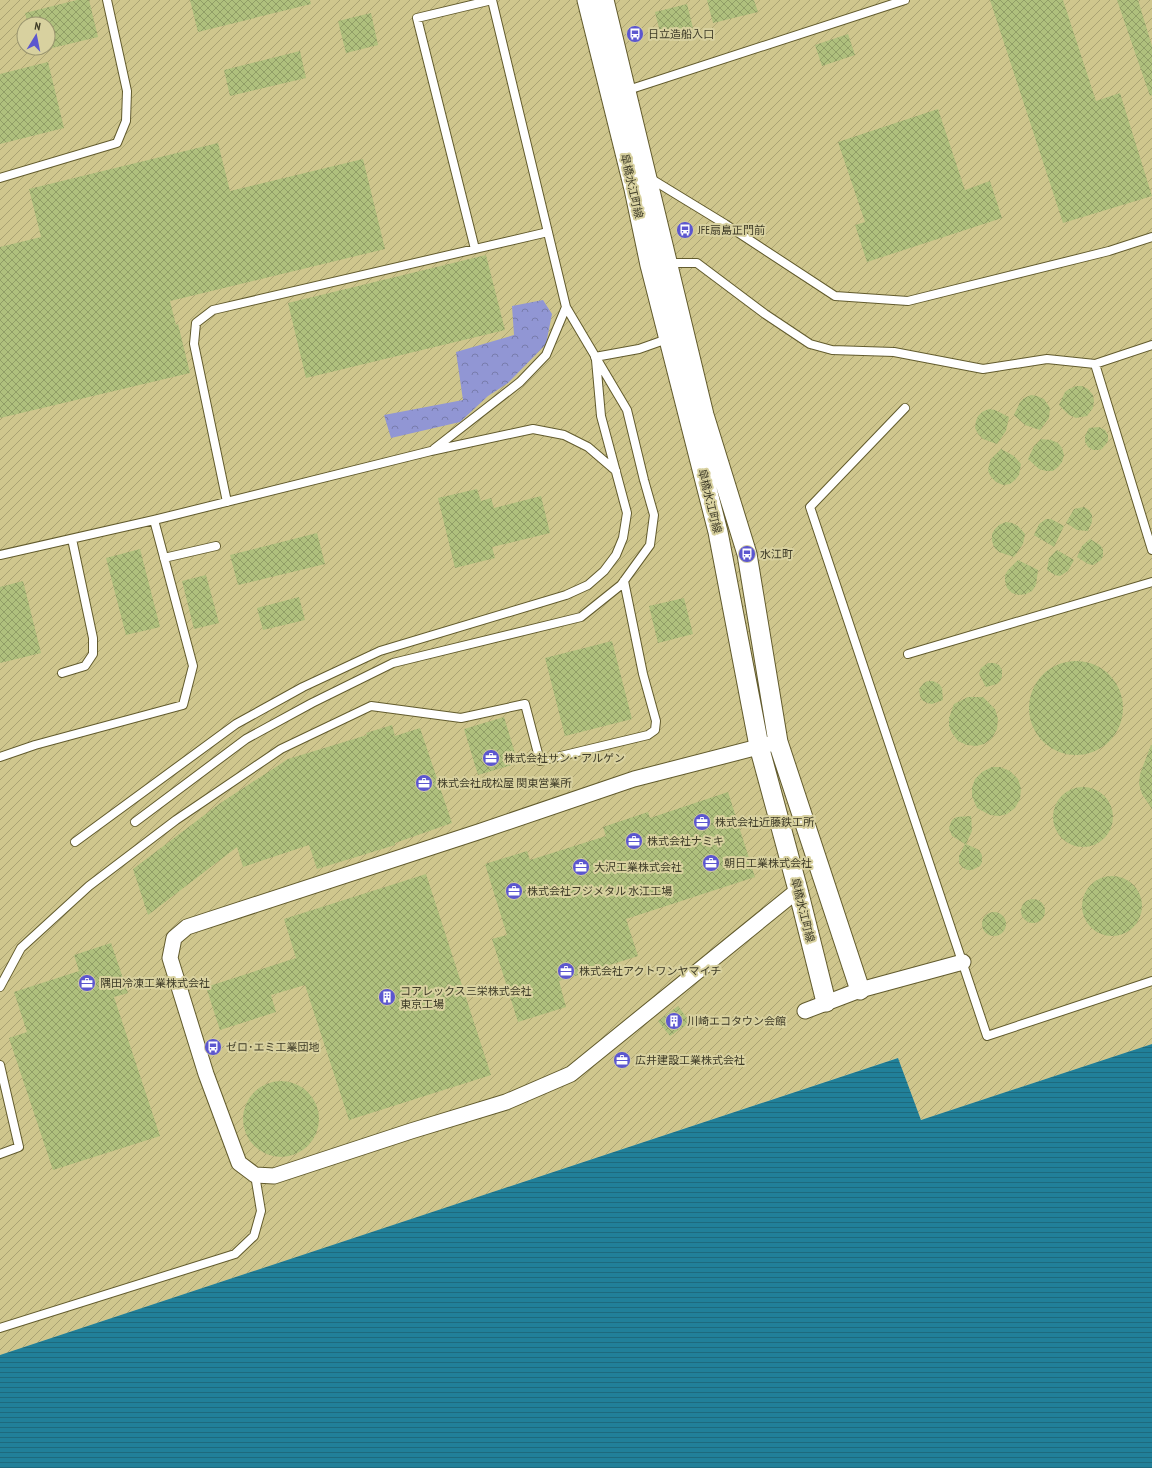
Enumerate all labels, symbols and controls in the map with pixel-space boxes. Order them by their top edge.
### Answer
north arrow [16,16,56,56]
text: N [34,19,42,34]
bus stop icon: 日立造船入口 [625,24,645,44]
place label: 日立造船入口 [648,27,714,41]
street label: 皐橋水江町線 [618,152,646,220]
bus stop icon: JFE扇島正門前 [675,220,695,240]
place label: JFE扇島正門前 [697,223,765,237]
street label: 皐橋水江町線 [695,467,725,535]
bus stop icon: 水江町 [737,544,757,564]
place label: 水江町 [760,547,793,561]
office icon: 株式会社サン・アルゲン [481,748,501,768]
place label: 株式会社サン・アルゲン [504,751,625,765]
office icon: 株式会社成松屋 関東営業所 [414,773,434,793]
place label: 株式会社成松屋 関東営業所 [437,776,572,790]
office icon: 株式会社近藤鉄工所 [692,812,712,832]
place label: 株式会社近藤鉄工所 [715,815,815,829]
office icon: 株式会社ナミキ [624,831,644,851]
place label: 株式会社ナミキ [647,834,724,848]
office icon: 朝日工業株式会社 [701,853,721,873]
place label: 朝日工業株式会社 [724,856,812,870]
office icon: 大沢工業株式会社 [571,857,591,877]
place label: 大沢工業株式会社 [594,860,682,874]
street label: 皐橋水江町線 [788,876,818,944]
office icon: 株式会社フジメタル 水江工場 [504,881,524,901]
place label: 株式会社フジメタル 水江工場 [527,884,672,898]
office icon: 株式会社アクトワンヤマイチ [556,961,576,981]
place label: 株式会社アクトワンヤマイチ [579,964,721,978]
office icon: 隅田冷凍工業株式会社 [77,973,97,993]
place label: 隅田冷凍工業株式会社 [100,976,210,990]
place label: コアレックス三栄株式会社 東京工場 [400,984,532,1011]
building icon: コアレックス三栄株式会社 東京工場 [377,987,397,1007]
building icon: 川崎エコタウン会館 [664,1011,684,1031]
place label: 川崎エコタウン会館 [687,1014,786,1028]
bus stop icon: ゼロ･エミ工業団地 [203,1037,223,1057]
place label: ゼロ･エミ工業団地 [226,1040,320,1054]
office icon: 広井建設工業株式会社 [612,1050,632,1070]
place label: 広井建設工業株式会社 [635,1053,745,1067]

